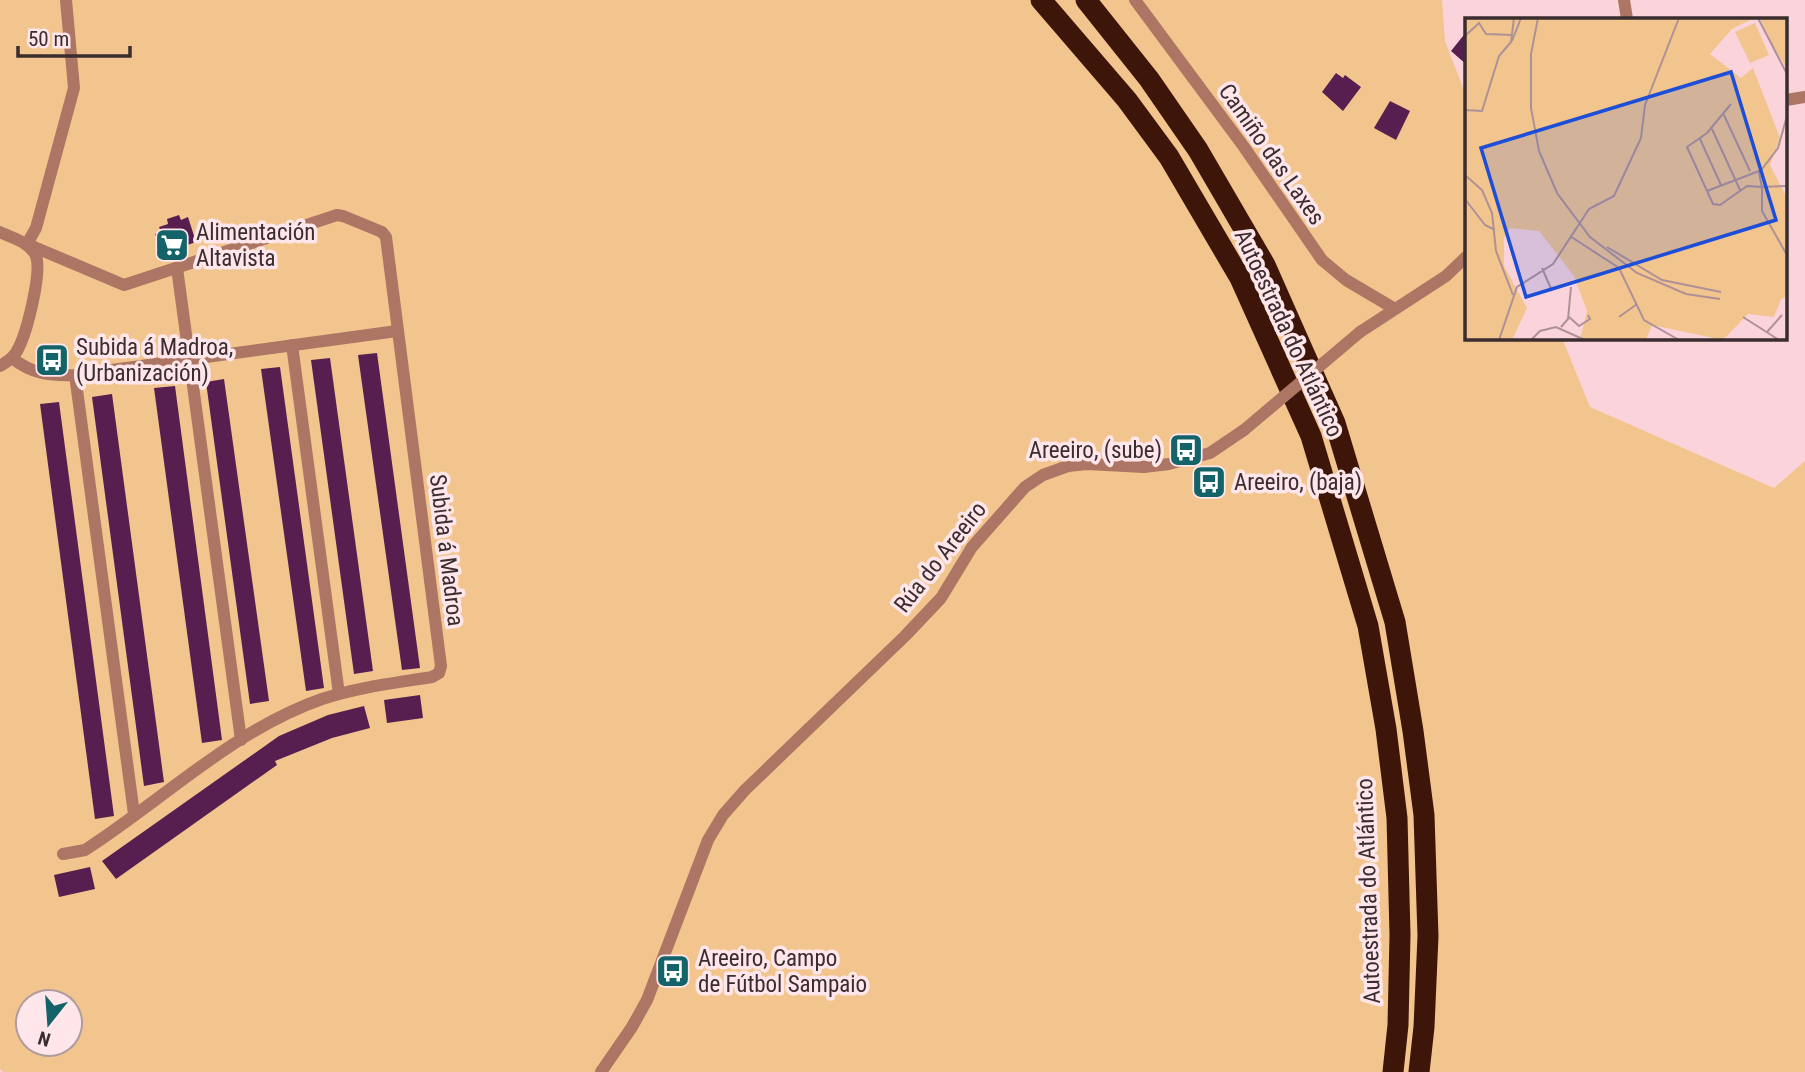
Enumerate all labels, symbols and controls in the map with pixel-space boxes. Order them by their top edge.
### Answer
scale bar [18,14,130,58]
inset map [1465,18,1787,340]
text: 50 m [28,27,69,51]
street label: Camiño das Laxes [1213,79,1330,230]
place label: Alimentación Altavista [196,219,315,272]
street label: Autoestrada do Atlántico [1229,225,1348,441]
supermarket icon: Alimentación Altavista [153,226,191,264]
place label: Subida á Madroa, (Urbanización) [76,334,233,387]
bus stop icon: Subida á Madroa, (Urbanización) [33,341,71,379]
bus stop icon: Areeiro, (sube) [1167,431,1205,469]
place label: Areeiro, (sube) [1029,437,1162,464]
bus stop icon: Areeiro, (baja) [1190,463,1228,501]
place label: Areeiro, (baja) [1234,469,1362,496]
street label: Subida á Madroa [424,473,469,628]
street label: Rúa do Areeiro [889,497,992,618]
street label: Autoestrada do Atlántico [1351,778,1386,1004]
place label: Areeiro, Campo de Fútbol Sampaio [698,945,867,998]
bus stop icon: Areeiro, Campo de Fútbol Sampaio [654,952,692,990]
north arrow [14,988,84,1058]
text: N [35,1026,53,1051]

